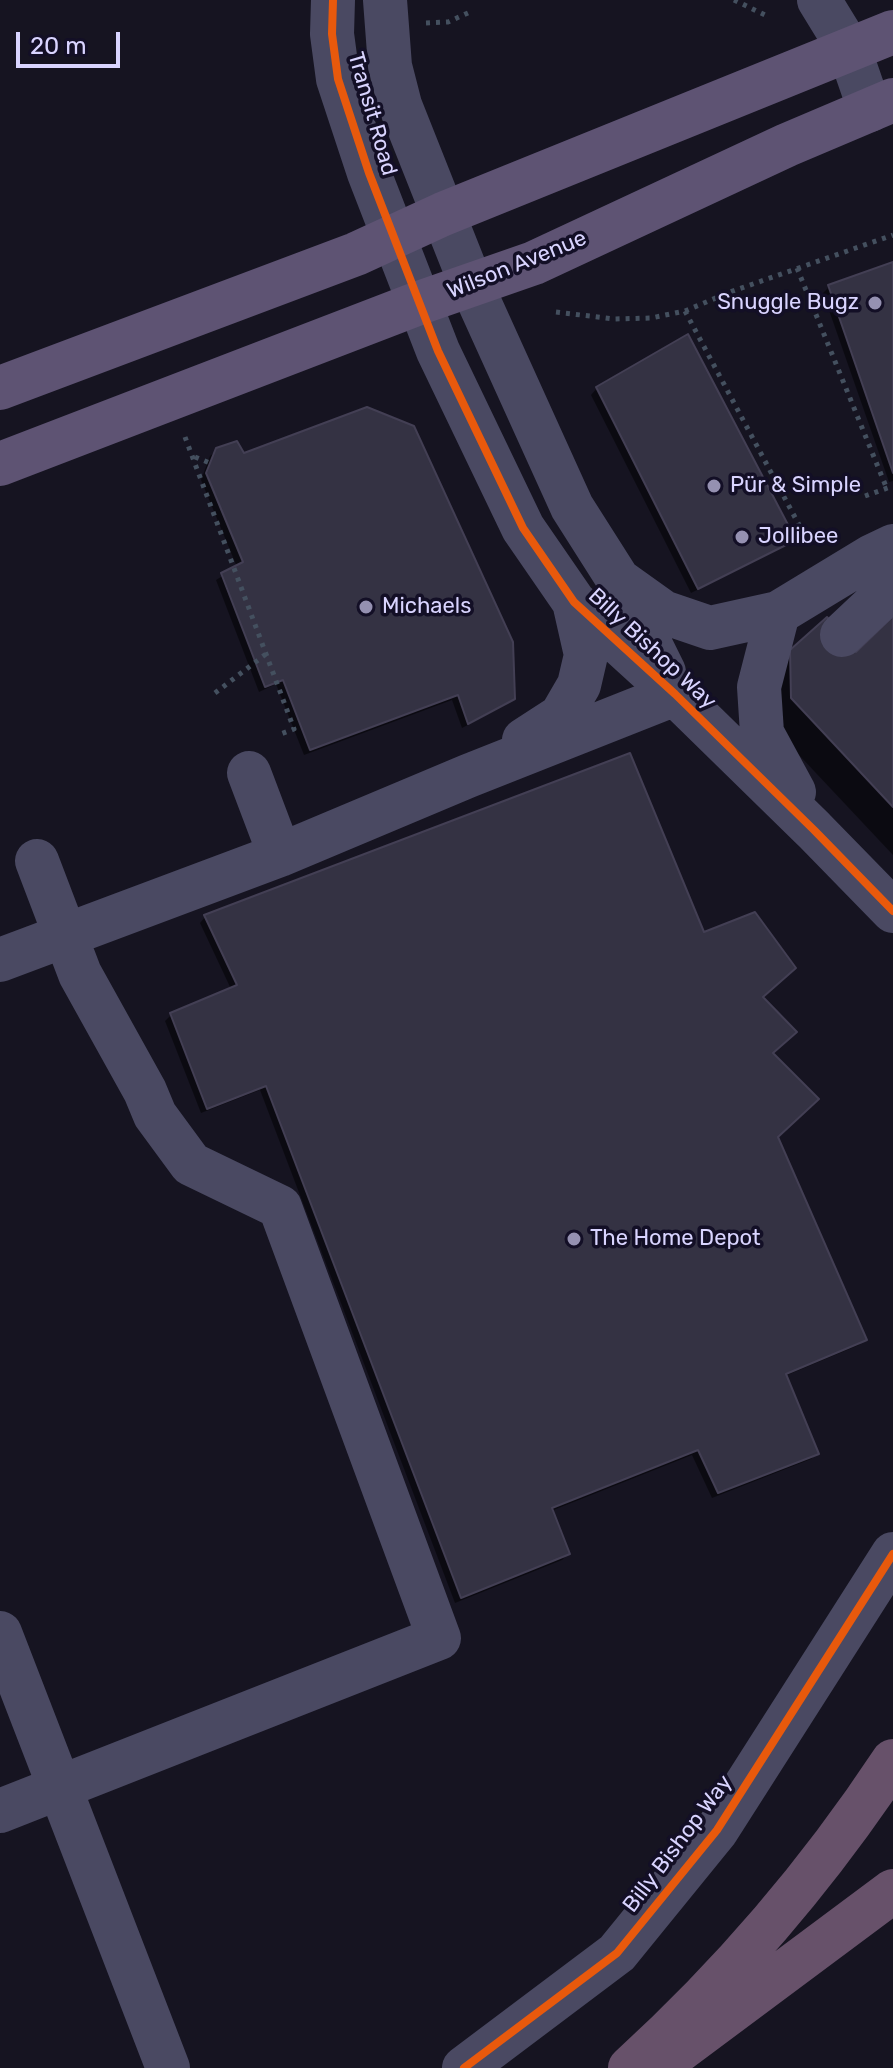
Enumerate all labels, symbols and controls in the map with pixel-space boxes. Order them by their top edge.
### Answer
scale bar [20,16,124,66]
text: 20 m [30,32,87,60]
street label: Transit Road [342,49,402,179]
street label: Wilson Avenue [443,225,591,305]
place label: Snuggle Bugz [717,290,859,316]
marker: Snuggle Bugz [866,294,884,312]
place label: Pür & Simple [730,473,861,499]
marker: Pür & Simple [705,477,723,495]
place label: Jollibee [758,524,838,550]
marker: Jollibee [733,528,751,546]
street label: Billy Bishop Way [583,583,721,715]
place label: Michaels [382,594,471,620]
marker: Michaels [357,598,375,616]
place label: The Home Depot [590,1226,761,1252]
marker: The Home Depot [565,1230,583,1248]
street label: Billy Bishop Way [618,1770,738,1918]

